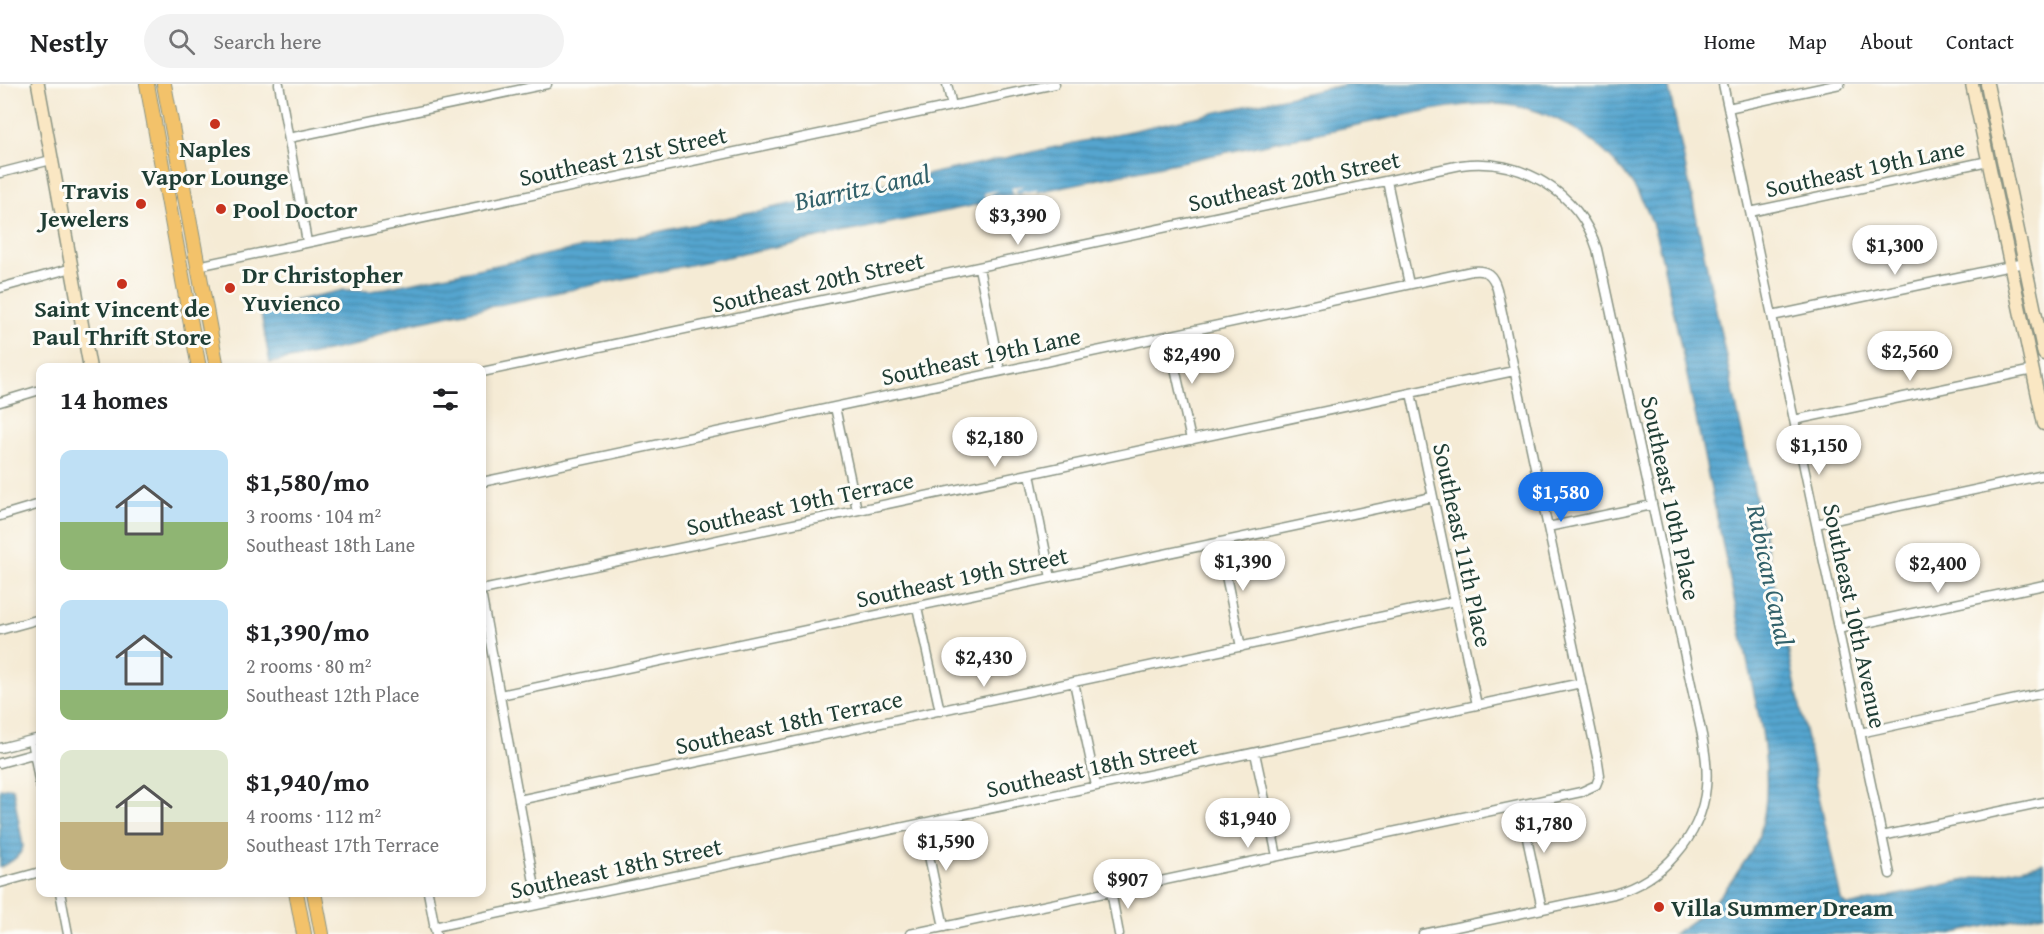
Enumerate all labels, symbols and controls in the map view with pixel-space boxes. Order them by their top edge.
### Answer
search box [144,14,564,68]
text: Nestly [30,21,108,62]
icon: search [165,25,198,58]
text: Search here [213,25,322,57]
text: Home [1704,26,1755,57]
text: Map [1788,26,1827,57]
text: About [1860,26,1913,57]
text: Contact [1946,26,2014,57]
marker: Naples Vapor Lounge [208,117,222,131]
street label: Southeast 21st Street [516,117,731,195]
street label: Southeast 19th Lane [1762,130,1968,206]
place label: Naples Vapor Lounge [141,131,289,194]
street label: Southeast 20th Street [1185,141,1404,221]
water label: Biarritz Canal [790,154,933,221]
place label: Travis Jewelers [36,173,129,236]
place label: Pool Doctor [233,192,358,227]
pin: $3,390 [969,195,1067,246]
marker: Travis Jewelers [134,197,148,211]
text: $3,390 [989,200,1047,229]
marker: Pool Doctor [214,202,228,216]
pin: $1,300 [1846,225,1944,276]
text: $1,300 [1866,230,1924,259]
street label: Southeast 20th Street [709,242,928,322]
place label: Dr Christopher Yuvienco [242,257,403,320]
marker: Saint Vincent de Paul Thrift Store [115,277,129,291]
marker: Dr Christopher Yuvienco [223,281,237,295]
place label: Saint Vincent de Paul Thrift Store [32,291,212,354]
street label: Southeast 19th Lane [878,318,1084,394]
pin: $2,560 [1861,331,1959,382]
pin: $2,490 [1143,334,1241,385]
text: $2,560 [1881,336,1939,365]
text: $2,490 [1163,339,1221,368]
text: 14 homes [60,380,168,419]
icon: filters [429,383,462,416]
street label: Southeast 10th Place [1632,393,1710,603]
pin: $2,180 [946,417,1044,468]
text: $2,180 [966,422,1024,451]
pin: $1,150 [1770,425,1868,476]
text: $1,150 [1790,430,1848,459]
street label: Southeast 11th Place [1424,440,1502,650]
text: $1,580/mo [246,462,369,501]
street label: Southeast 19th Terrace [683,462,917,544]
pin: $1,580 [1512,472,1610,523]
icon: home [108,474,180,546]
text: $1,580 [1532,477,1590,506]
water label: Rubican Canal [1737,500,1805,649]
street label: Southeast 10th Avenue [1814,500,1896,732]
text: 3 rooms · 104 m² [246,501,381,530]
text: Southeast 18th Lane [246,530,415,559]
street label: Southeast 19th Street [853,537,1072,617]
pin: $1,390 [1194,541,1292,592]
pin: $2,400 [1889,543,1987,594]
text: $1,390 [1214,546,1272,575]
text: $2,400 [1909,548,1967,577]
text: $1,390/mo [246,612,369,651]
icon: home [108,624,180,696]
pin: $2,430 [935,637,1033,688]
text: $2,430 [955,642,1013,671]
text: 2 rooms · 80 m² [246,651,372,680]
text: Southeast 12th Place [246,680,419,709]
street label: Southeast 18th Terrace [672,681,906,763]
street label: Southeast 18th Street [983,727,1202,807]
text: $1,940/mo [246,762,369,801]
icon: home [108,774,180,846]
pin: $1,940 [1199,798,1297,849]
text: 4 rooms · 112 m² [246,801,381,830]
text: $1,940 [1219,803,1277,832]
pin: $1,780 [1495,803,1593,854]
text: $1,780 [1515,808,1573,837]
pin: $1,590 [897,821,995,872]
text: $1,590 [917,826,975,855]
street label: Southeast 18th Street [507,828,726,908]
text: Southeast 17th Terrace [246,830,439,859]
pin: $907 [1092,859,1164,910]
text: $907 [1107,864,1149,893]
place label: Villa Summer Dream [1671,890,1894,925]
marker: Villa Summer Dream [1652,900,1666,914]

